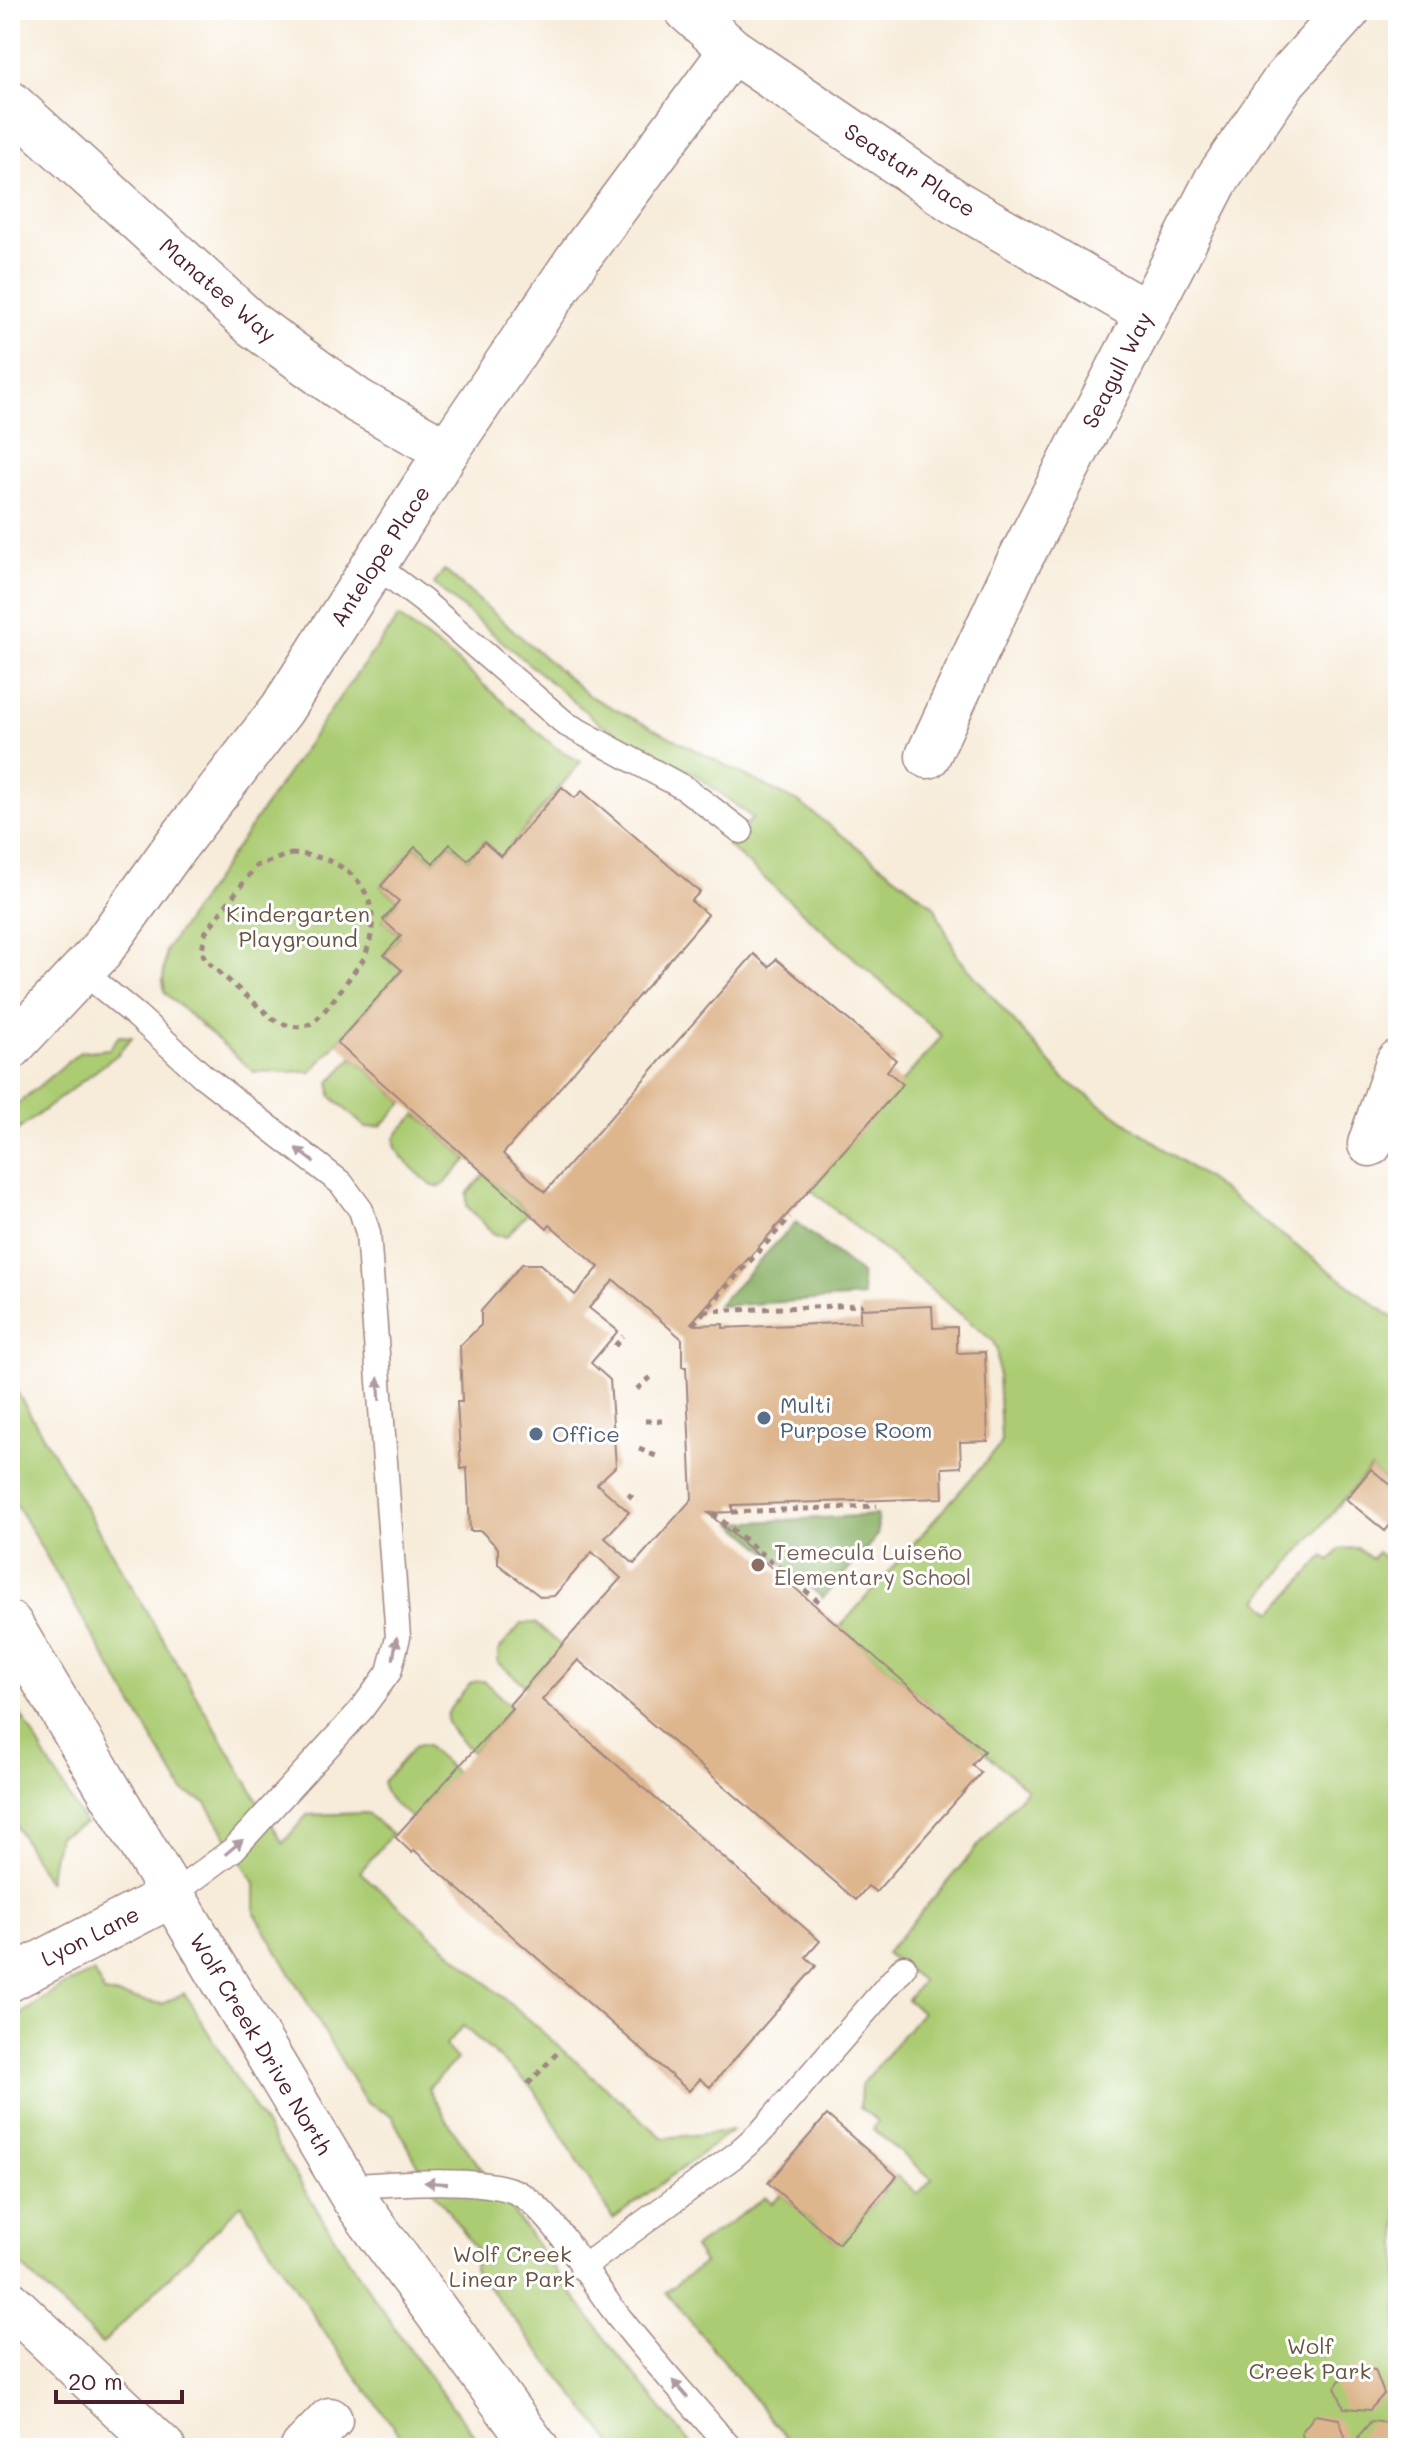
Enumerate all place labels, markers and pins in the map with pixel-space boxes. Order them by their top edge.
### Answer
place label: Multi Purpose Room [780,1390,932,1444]
marker: Multi Purpose Room [755,1409,773,1427]
place label: Office [552,1419,620,1448]
marker: Office [527,1425,545,1443]
place label: Temecula Luiseño Elementary School [774,1537,971,1591]
marker: Temecula Luiseño Elementary School [749,1556,767,1574]

